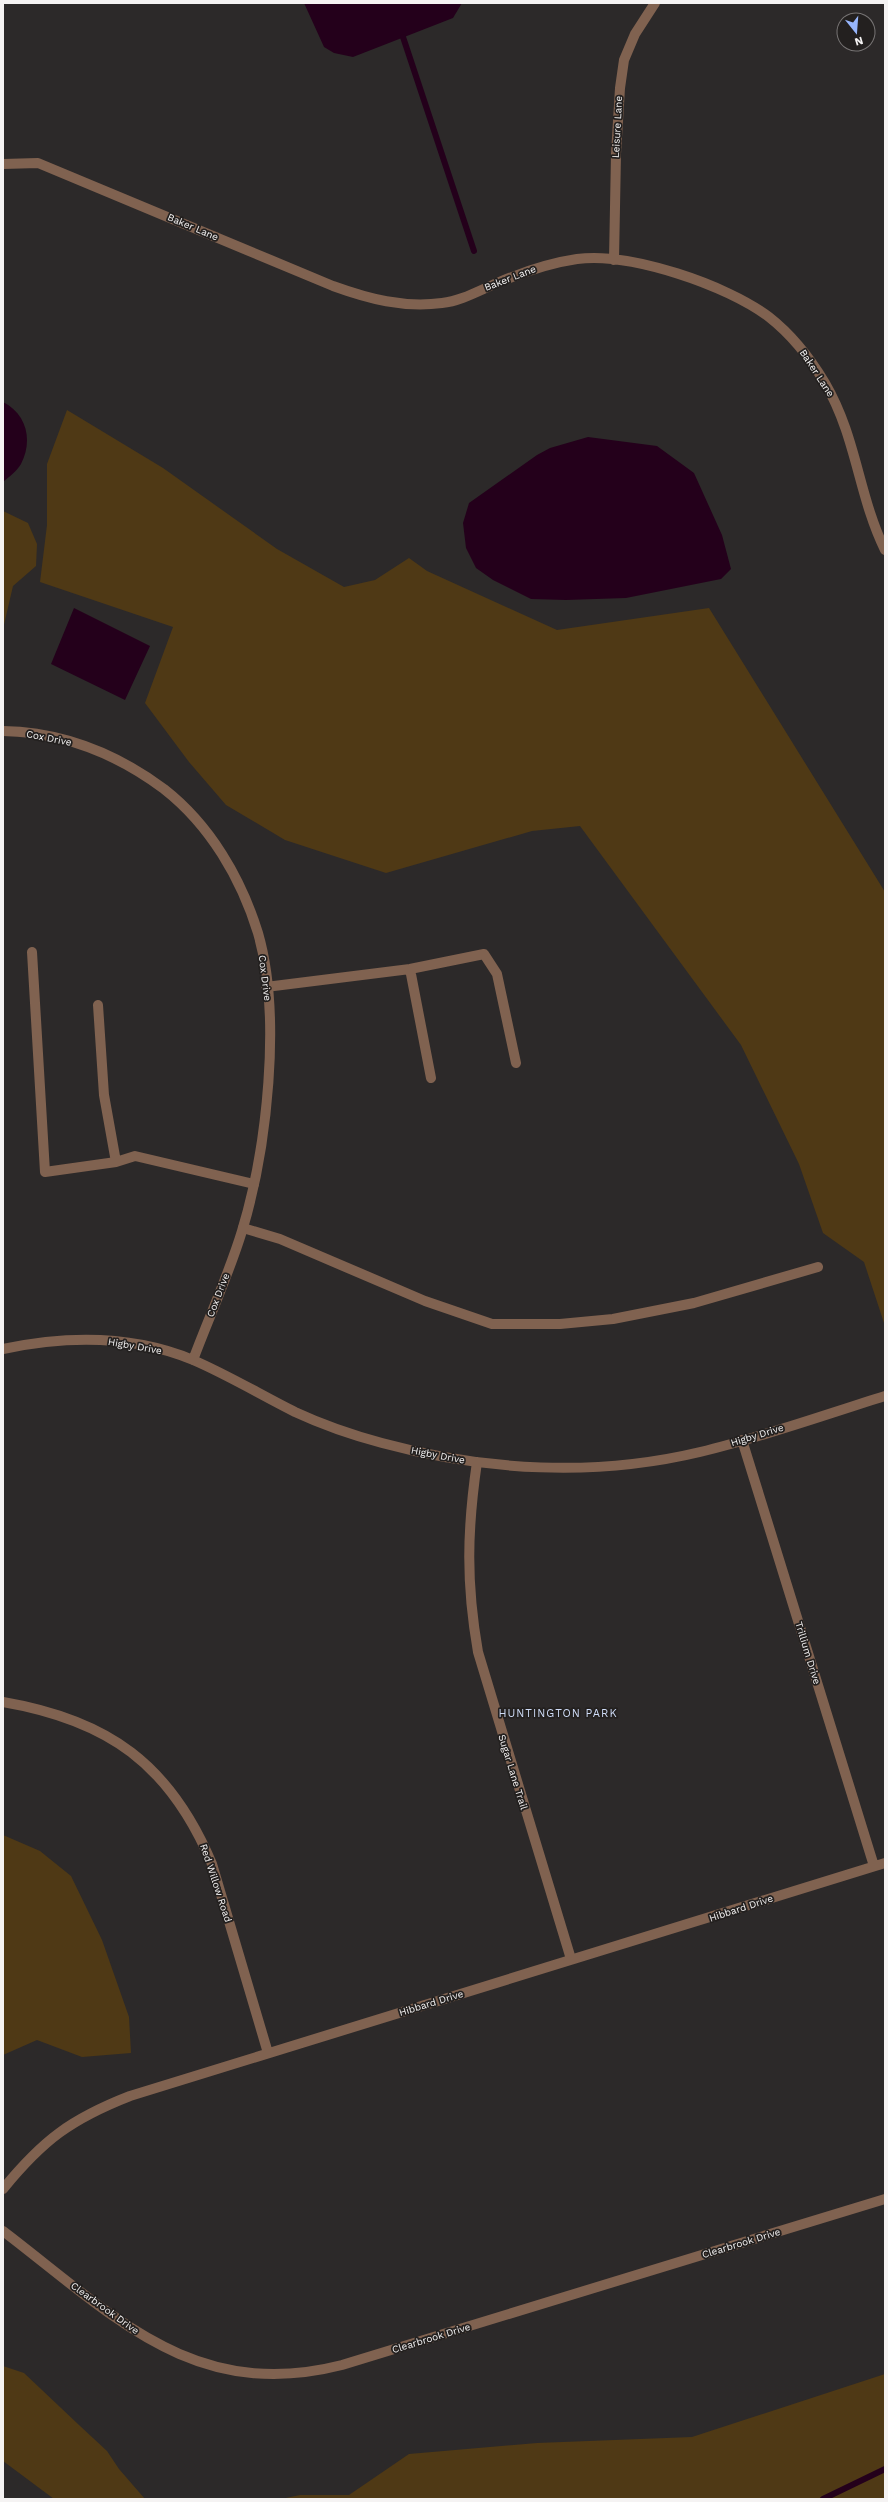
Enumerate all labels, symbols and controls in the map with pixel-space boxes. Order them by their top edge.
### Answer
north arrow [836,12,876,52]
text: N [853,34,865,48]
street label: Leisure Lane [610,95,624,158]
street label: Baker Lane [166,211,220,243]
street label: Baker Lane [483,263,538,293]
street label: Baker Lane [798,347,837,399]
street label: Cox Drive [25,728,73,748]
street label: Cox Drive [257,954,273,1002]
street label: Cox Drive [205,1271,231,1318]
street label: Higby Drive [107,1336,163,1356]
street label: Higby Drive [729,1422,785,1448]
street label: Higby Drive [410,1444,466,1466]
street label: Trillium Drive [793,1620,823,1686]
district label: HUNTINGTON PARK [498,1707,618,1720]
street label: Sugar Lane Trail [496,1733,530,1811]
street label: Red Willow Road [198,1842,234,1924]
street label: Hibbard Drive [708,1892,775,1924]
street label: Hibbard Drive [398,1988,465,2018]
street label: Clearbrook Drive [700,2226,782,2260]
street label: Clearbrook Drive [69,2280,141,2336]
street label: Clearbrook Drive [390,2321,472,2355]

